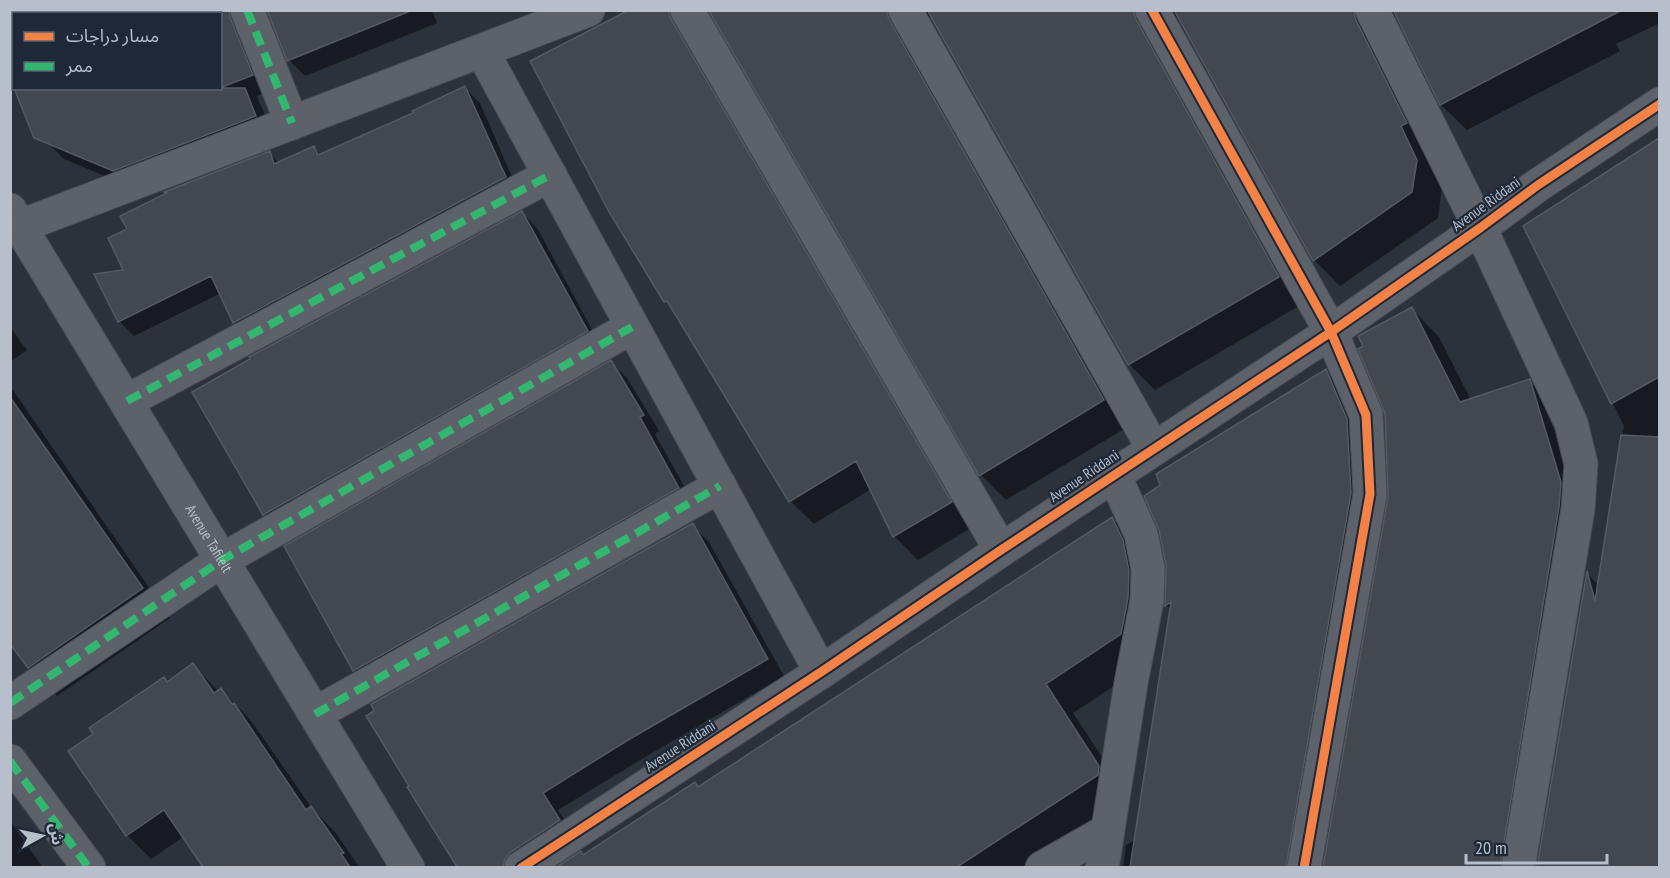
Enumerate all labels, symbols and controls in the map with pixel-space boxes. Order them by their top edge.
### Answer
legend [12,12,222,90]
text: مسار دراجات [66,24,159,47]
text: ممر [65,54,93,77]
street label: Avenue Riddani [1448,172,1524,235]
street label: Avenue Riddani [1045,445,1122,506]
street label: Avenue Tafilelt [181,501,237,576]
street label: Avenue Riddani [641,716,719,775]
north arrow [12,806,72,866]
text: ش [45,822,68,846]
scale bar [1466,827,1607,865]
text: 20 m [1475,836,1507,859]

